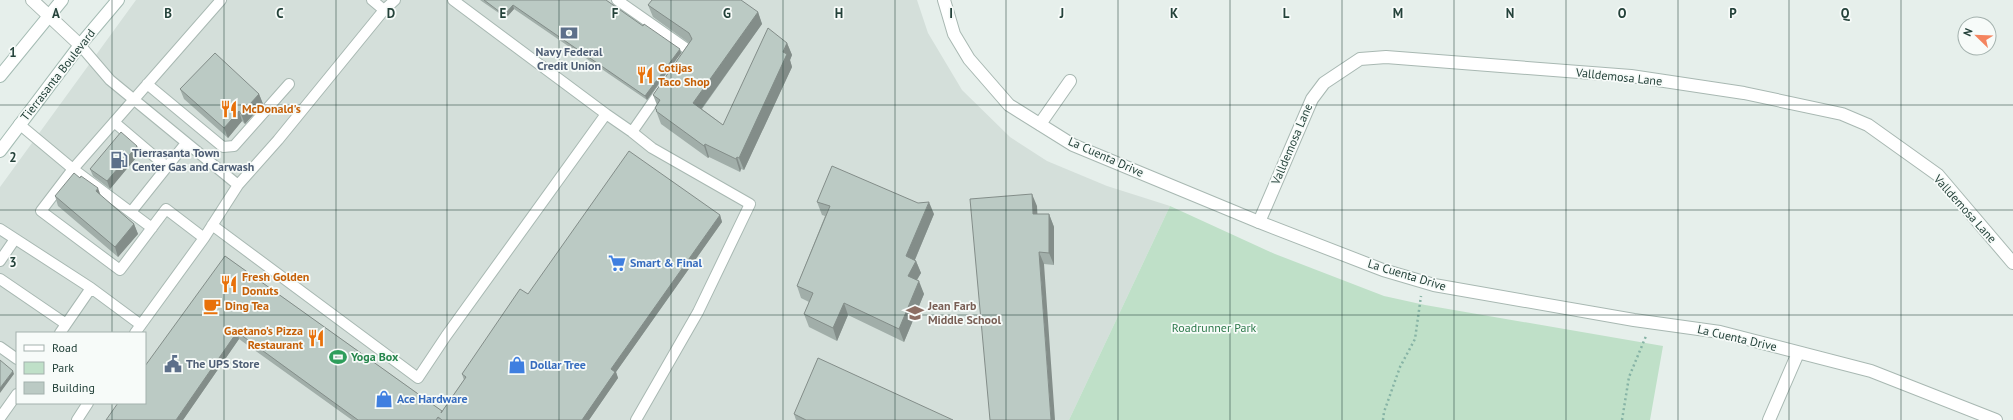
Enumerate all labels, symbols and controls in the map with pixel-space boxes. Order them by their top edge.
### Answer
text: A [52,5,60,22]
text: B [164,5,172,22]
text: C [276,5,284,22]
text: D [387,5,395,22]
text: E [500,5,507,22]
text: F [612,5,619,22]
text: G [723,5,731,22]
text: H [835,5,843,22]
text: I [949,5,953,22]
text: J [1059,5,1064,22]
text: K [1170,5,1178,22]
text: L [1283,5,1290,22]
text: M [1393,5,1403,22]
text: N [1506,5,1514,22]
text: O [1618,5,1627,22]
text: P [1729,5,1737,22]
text: Q [1841,5,1851,22]
north arrow [1957,16,1997,56]
bank icon: Navy Federal Credit Union [559,23,579,43]
street label: Tierrasanta Boulevard [17,26,98,124]
text: N [1960,26,1976,38]
text: 1 [9,44,17,61]
place label: Navy Federal Credit Union [536,44,603,73]
place label: Cotijas Taco Shop [658,60,710,89]
street label: Valldemosa Lane [1574,64,1663,88]
restaurant icon: Cotijas Taco Shop [635,65,655,85]
restaurant icon: McDonald's [219,99,239,119]
place label: McDonald's [242,101,301,116]
street label: Valldemosa Lane [1267,101,1315,188]
street label: La Cuenta Drive [1066,133,1146,180]
place label: Tierrasanta Town Center Gas and Carwash [132,145,254,174]
text: 2 [9,149,17,166]
fuel station icon: Tierrasanta Town Center Gas and Carwash [109,150,129,170]
street label: Valldemosa Lane [1930,171,2000,246]
supermarket icon: Smart & Final [607,253,627,273]
text: 3 [9,254,17,271]
place label: Smart & Final [630,255,702,270]
street label: La Cuenta Drive [1366,256,1448,294]
place label: Fresh Golden Donuts [242,269,309,298]
restaurant icon: Fresh Golden Donuts [219,274,239,294]
cafe icon: Ding Tea [202,296,222,316]
place label: Ding Tea [225,298,269,313]
place label: Jean Farb Middle School [927,298,1001,327]
school or university icon: Jean Farb Middle School [905,303,925,323]
park label: Roadrunner Park [1172,320,1257,335]
street label: La Cuenta Drive [1696,321,1778,354]
place label: Gaetano's Pizza Restaurant [224,323,304,352]
restaurant icon: Gaetano's Pizza Restaurant [306,328,326,348]
legend [16,332,146,404]
text: Road [52,340,77,355]
sports icon: Yoga Box [328,347,348,367]
place label: Yoga Box [350,349,399,364]
public building icon: The UPS Store [163,354,183,374]
shop icon: Dollar Tree [507,355,527,375]
place label: The UPS Store [186,356,260,371]
place label: Dollar Tree [530,357,586,372]
text: Park [52,360,74,375]
text: Building [52,380,95,395]
shop icon: Ace Hardware [374,389,394,409]
place label: Ace Hardware [397,391,468,406]

